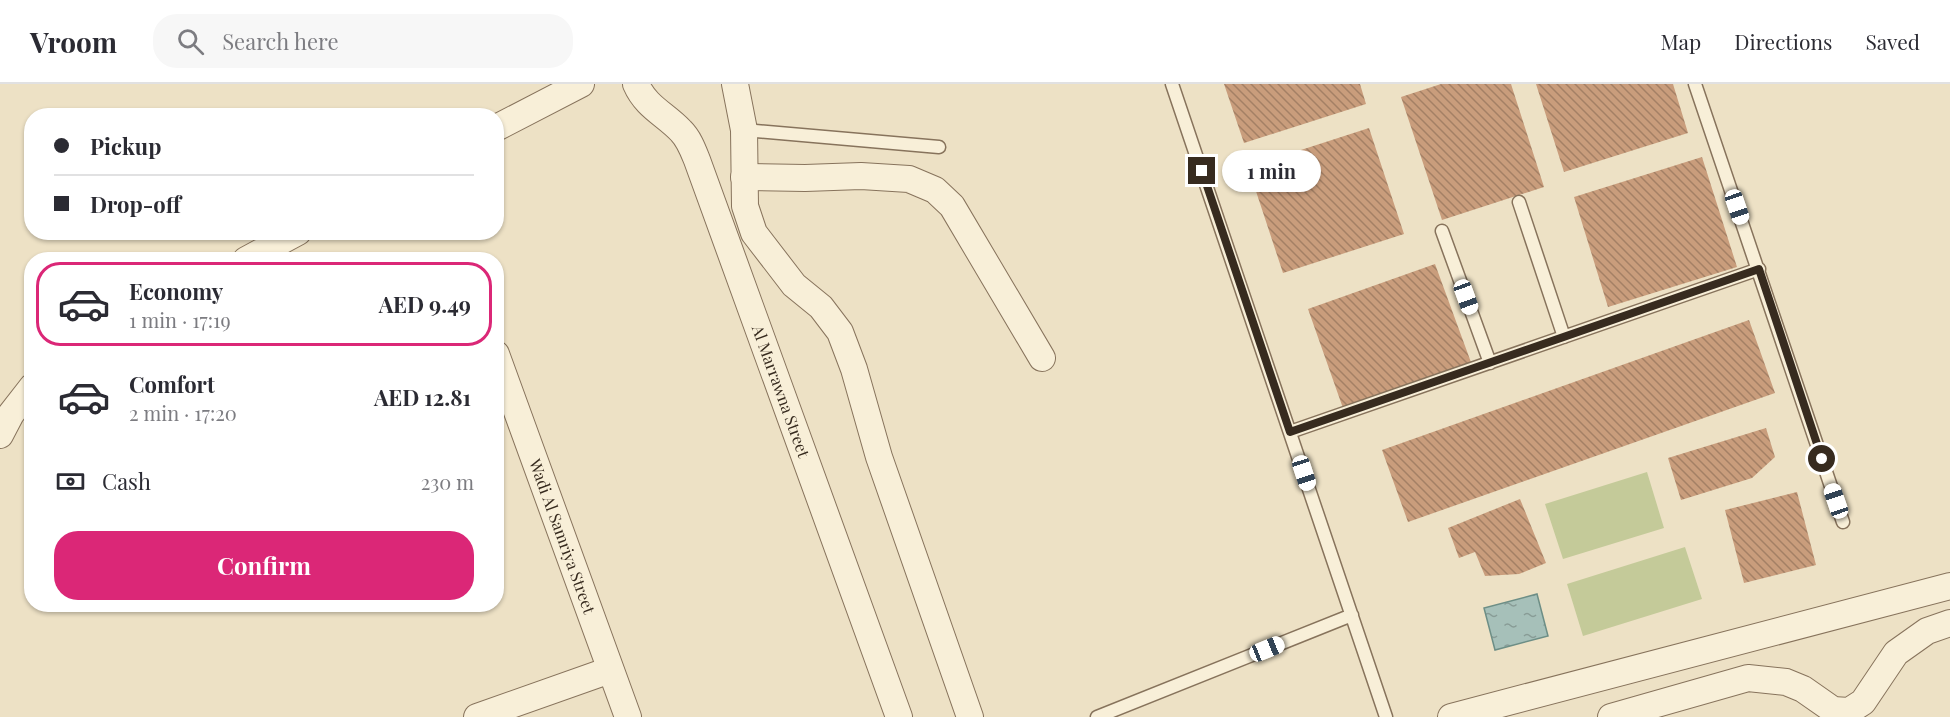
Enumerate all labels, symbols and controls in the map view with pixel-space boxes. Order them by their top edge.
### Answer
search box [153,14,573,68]
text: Vroom [30,23,117,60]
icon: search [174,25,207,58]
text: Search here [222,26,339,56]
text: Map [1660,27,1701,55]
text: Directions [1734,27,1832,55]
text: Saved [1865,27,1920,55]
text: Pickup [90,131,161,161]
callout: 1 min [1223,150,1322,192]
route end [1188,157,1215,184]
text: 1 min [1247,157,1296,184]
car [1723,187,1751,227]
text: Drop-off [90,189,181,219]
text: Economy [129,276,223,306]
icon: car [57,277,111,331]
car [1451,277,1481,317]
text: AED 9.49 [379,289,471,319]
text: 1 min · 17:19 [129,306,231,333]
street label: Al Marrawna Street [747,321,815,460]
text: Comfort [129,369,215,399]
icon: car [57,370,111,424]
text: AED 12.81 [374,382,471,412]
text: 2 min · 17:20 [129,399,237,426]
route start [1808,445,1835,472]
car [1290,453,1318,493]
street label: Wadi Al Samriya Street [525,455,601,617]
icon: cash [54,465,87,498]
text: Cash [102,466,151,496]
text: 230 m [421,468,474,495]
car [1822,481,1850,521]
button: Confirm [54,531,474,600]
car [1247,634,1287,664]

